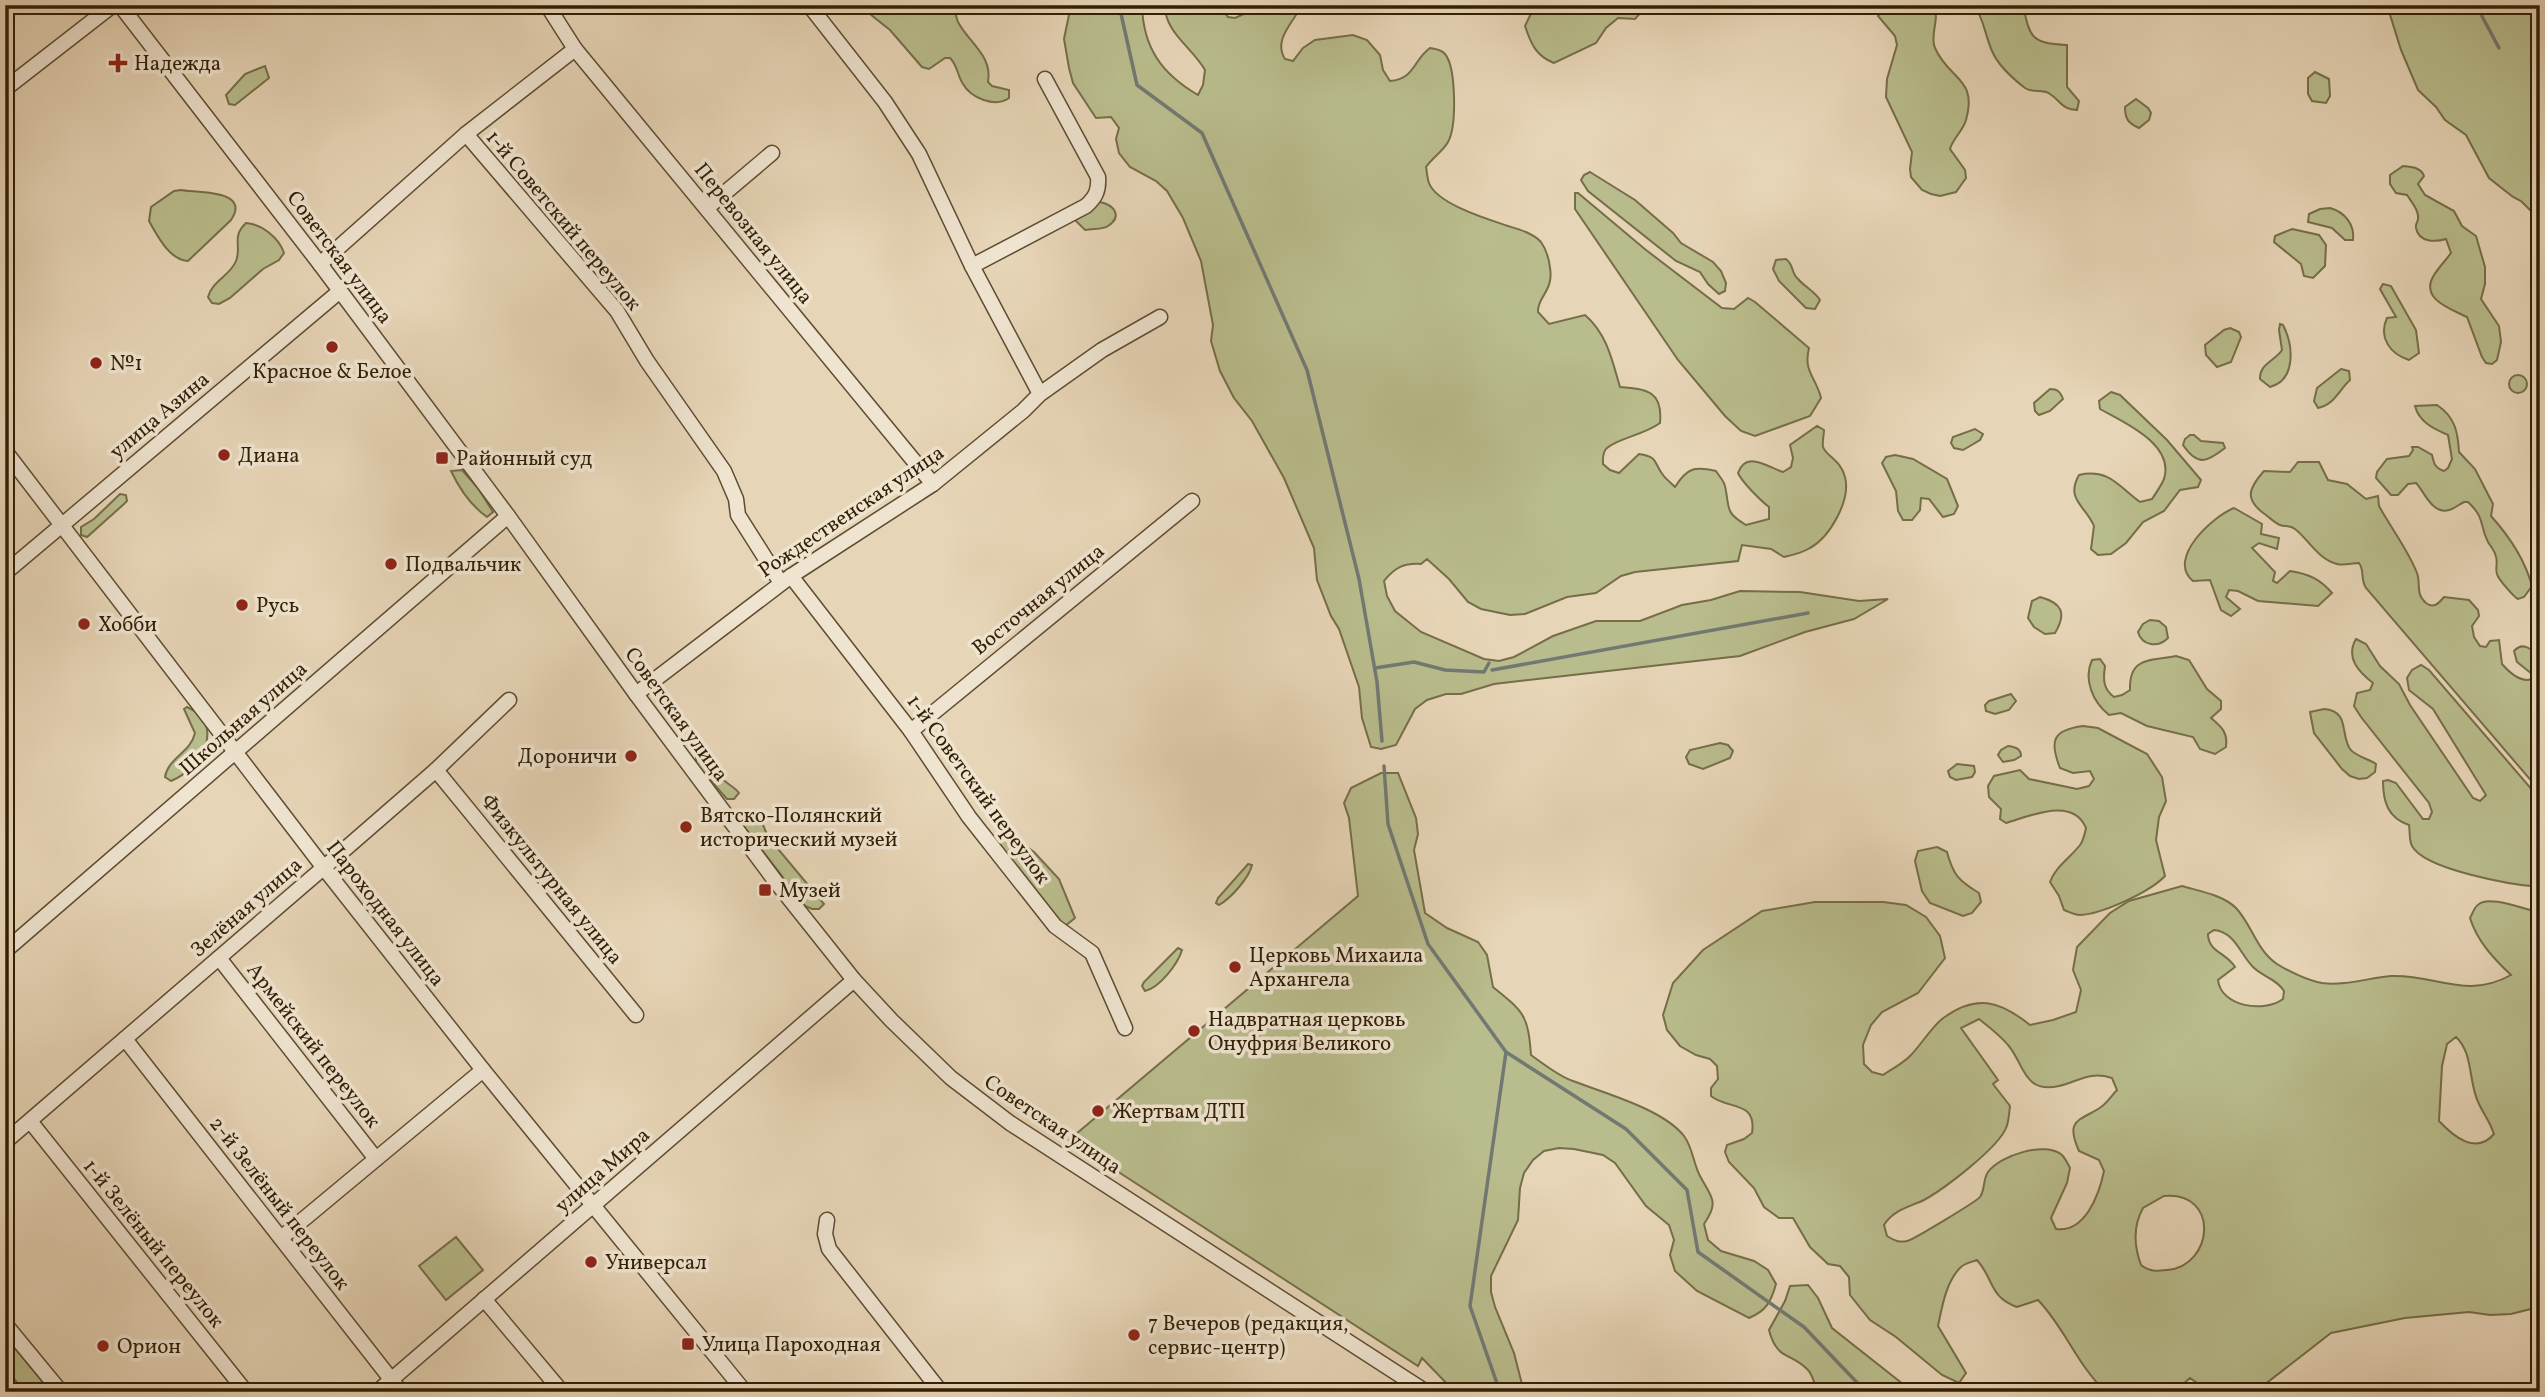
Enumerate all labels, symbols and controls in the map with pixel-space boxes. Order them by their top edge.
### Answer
place label: Надежда [134,50,221,79]
marker: Надежда [108,53,128,73]
street label: 1-й Советский переулок [478,124,647,318]
street label: Перевозная улица [687,157,819,311]
street label: Советская улица [279,185,399,330]
marker: Красное & Белое [324,339,340,355]
place label: №1 [110,350,143,379]
marker: №1 [88,355,104,371]
place label: Красное & Белое [252,358,412,387]
street label: улица Азина [104,366,216,467]
street label: Рождественская улица [753,439,951,585]
place label: Диана [238,442,300,471]
place label: Районный суд [456,445,592,474]
marker: Диана [216,447,232,463]
marker: Районный суд [434,450,450,466]
street label: Восточная улица [966,538,1111,663]
place label: Подвальчик [405,551,521,580]
marker: Подвальчик [383,556,399,572]
place label: Русь [256,592,299,621]
marker: Русь [234,597,250,613]
place label: Хобби [98,611,157,640]
marker: Хобби [76,616,92,632]
street label: Советская улица [617,642,735,788]
street label: Школьная улица [174,655,314,783]
street label: 1-й Советский переулок [899,689,1057,891]
place label: Дороничи [518,743,617,772]
marker: Дороничи [623,748,639,764]
street label: Физкультурная улица [473,788,629,971]
place label: Вятско-Полянский исторический музей [700,802,898,855]
marker: Вятско-Полянский исторический музей [678,819,694,835]
street label: Пароходная улица [319,835,451,993]
street label: Зелёная улица [185,851,309,965]
place label: Музей [779,877,841,906]
marker: Музей [757,882,773,898]
place label: Церковь Михаила Архангела [1249,942,1424,995]
street label: Армейский переулок [239,957,387,1135]
marker: Церковь Михаила Архангела [1227,959,1243,975]
place label: Надвратная церковь Онуфрия Великого [1208,1006,1406,1059]
marker: Надвратная церковь Онуфрия Великого [1186,1023,1202,1039]
street label: Советская улица [978,1069,1127,1182]
place label: Жертвам ДТП [1112,1098,1246,1127]
marker: Жертвам ДТП [1090,1103,1106,1119]
street label: 2-й Зелёный переулок [202,1111,356,1297]
street label: улица Мира [549,1122,657,1221]
street label: 1-й Зелёный переулок [76,1153,230,1335]
place label: Универсал [605,1249,707,1278]
marker: Универсал [583,1254,599,1270]
place label: 7 Вечеров (редакция, сервис-центр) [1148,1310,1349,1363]
marker: 7 Вечеров (редакция, сервис-центр) [1126,1327,1142,1343]
place label: Улица Пароходная [702,1331,881,1360]
place label: Орион [117,1333,181,1362]
marker: Улица Пароходная [680,1336,696,1352]
marker: Орион [95,1338,111,1354]

